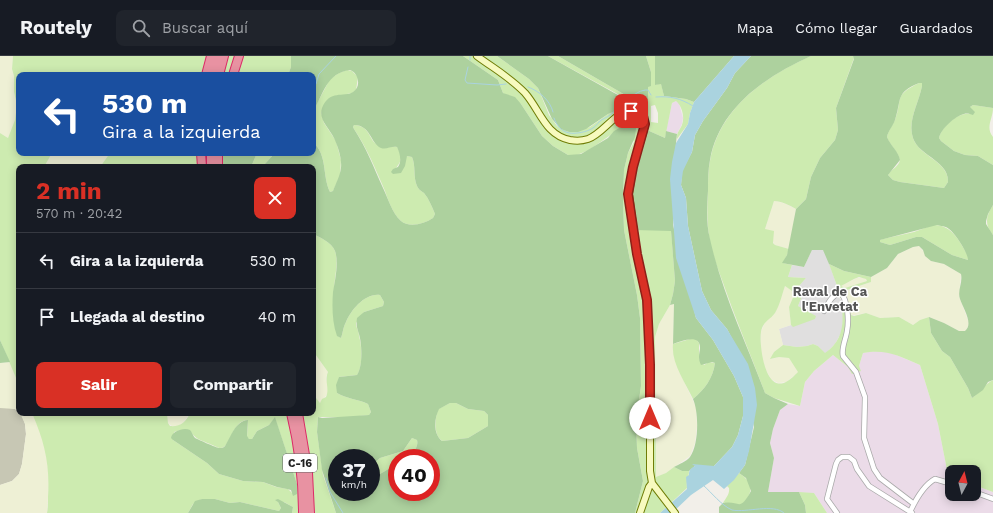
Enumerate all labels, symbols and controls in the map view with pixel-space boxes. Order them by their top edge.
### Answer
search box [116,10,396,46]
text: Routely [20,16,92,39]
icon: search [130,17,152,39]
text: Buscar aquí [162,19,248,37]
text: Mapa [737,20,773,36]
text: Cómo llegar [795,20,878,36]
text: Guardados [900,20,973,36]
text: 530 m [102,87,187,120]
icon: left [36,88,88,140]
pin [614,94,648,128]
icon: arrive [620,100,642,122]
text: Gira a la izquierda [102,121,261,142]
text: 2 min [36,177,102,205]
button: close [254,177,296,219]
text: 570 m · 20:42 [36,206,122,221]
icon: left [36,250,58,272]
text: Gira a la izquierda [70,252,203,270]
text: 530 m [250,252,296,270]
district label: Raval de Ca l'Envetat [793,284,868,314]
icon: arrive [36,306,58,328]
text: Llegada al destino [70,308,205,326]
text: 40 m [258,308,296,326]
button: Salir [36,362,162,408]
button: Compartir [170,362,296,408]
position arrow [629,397,671,439]
speed limit sign: 40 [388,449,440,501]
road number: C-16 [283,454,317,472]
text: 37 [342,458,366,482]
north arrow [945,465,981,501]
map controls [945,465,981,501]
text: km/h [341,479,367,490]

